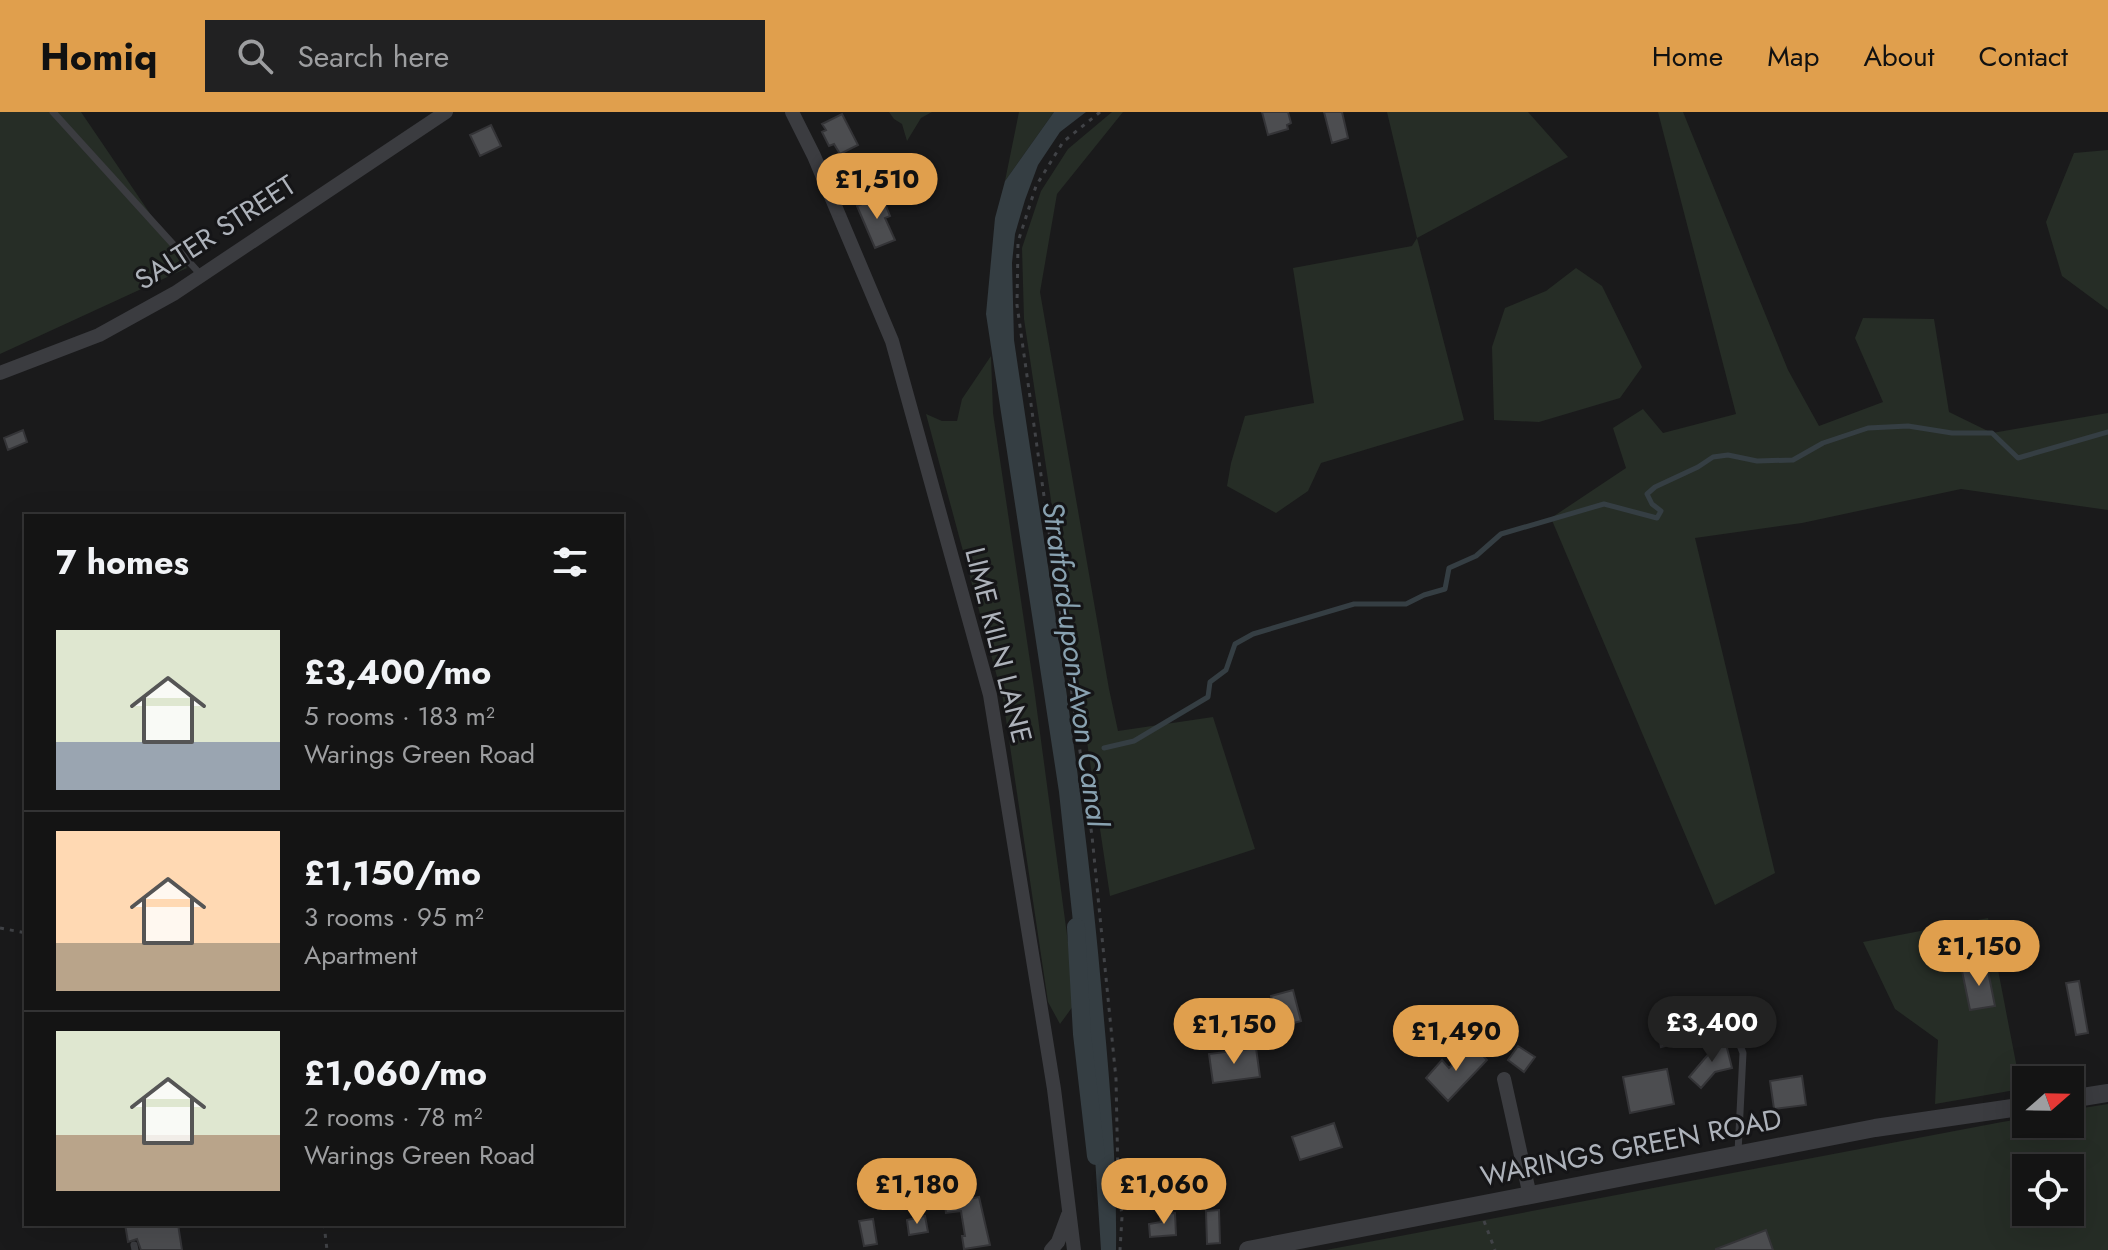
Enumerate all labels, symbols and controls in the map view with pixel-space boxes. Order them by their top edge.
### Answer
search box [205,20,765,92]
text: Homiq [40,29,157,84]
icon: search [233,34,277,78]
text: Search here [297,35,449,78]
text: Home [1652,36,1723,77]
text: Map [1767,36,1819,77]
text: About [1863,36,1935,77]
text: Contact [1979,36,2068,77]
pin: £1,510 [812,153,942,221]
text: £1,510 [835,160,919,198]
street label: SALTER STREET [127,165,304,300]
water label: Stratford-upon-Avon Canal [1031,499,1120,831]
text: 7 homes [56,538,189,587]
icon: filters [548,540,592,584]
street label: LIME KILN LANE [954,543,1043,747]
text: £3,400/mo [304,648,491,697]
icon: home [120,662,216,758]
text: 5 rooms · 183 m² [304,697,495,735]
text: Warings Green Road [304,735,535,773]
text: £1,150/mo [304,849,481,898]
icon: home [120,863,216,959]
text: 3 rooms · 95 m² [304,898,484,936]
pin: £1,150 [1914,920,2044,988]
text: £1,150 [1937,927,2021,965]
text: Apartment [304,936,417,974]
pin: £3,400 [1647,996,1777,1064]
pin: £1,150 [1169,998,1299,1066]
text: £3,400 [1666,1003,1758,1041]
text: £1,150 [1192,1005,1276,1043]
pin: £1,490 [1391,1005,1521,1073]
text: £1,490 [1411,1012,1501,1050]
text: £1,060/mo [304,1049,487,1098]
icon: home [120,1063,216,1159]
north arrow [2012,1066,2084,1138]
map controls [2012,1066,2084,1226]
text: 2 rooms · 78 m² [304,1098,483,1136]
street label: WARINGS GREEN ROAD [1477,1098,1785,1197]
text: Warings Green Road [304,1136,535,1174]
button: locate [2012,1154,2084,1226]
pin: £1,180 [852,1158,982,1226]
pin: £1,060 [1099,1158,1229,1226]
text: £1,180 [875,1165,959,1203]
text: £1,060 [1119,1165,1209,1203]

